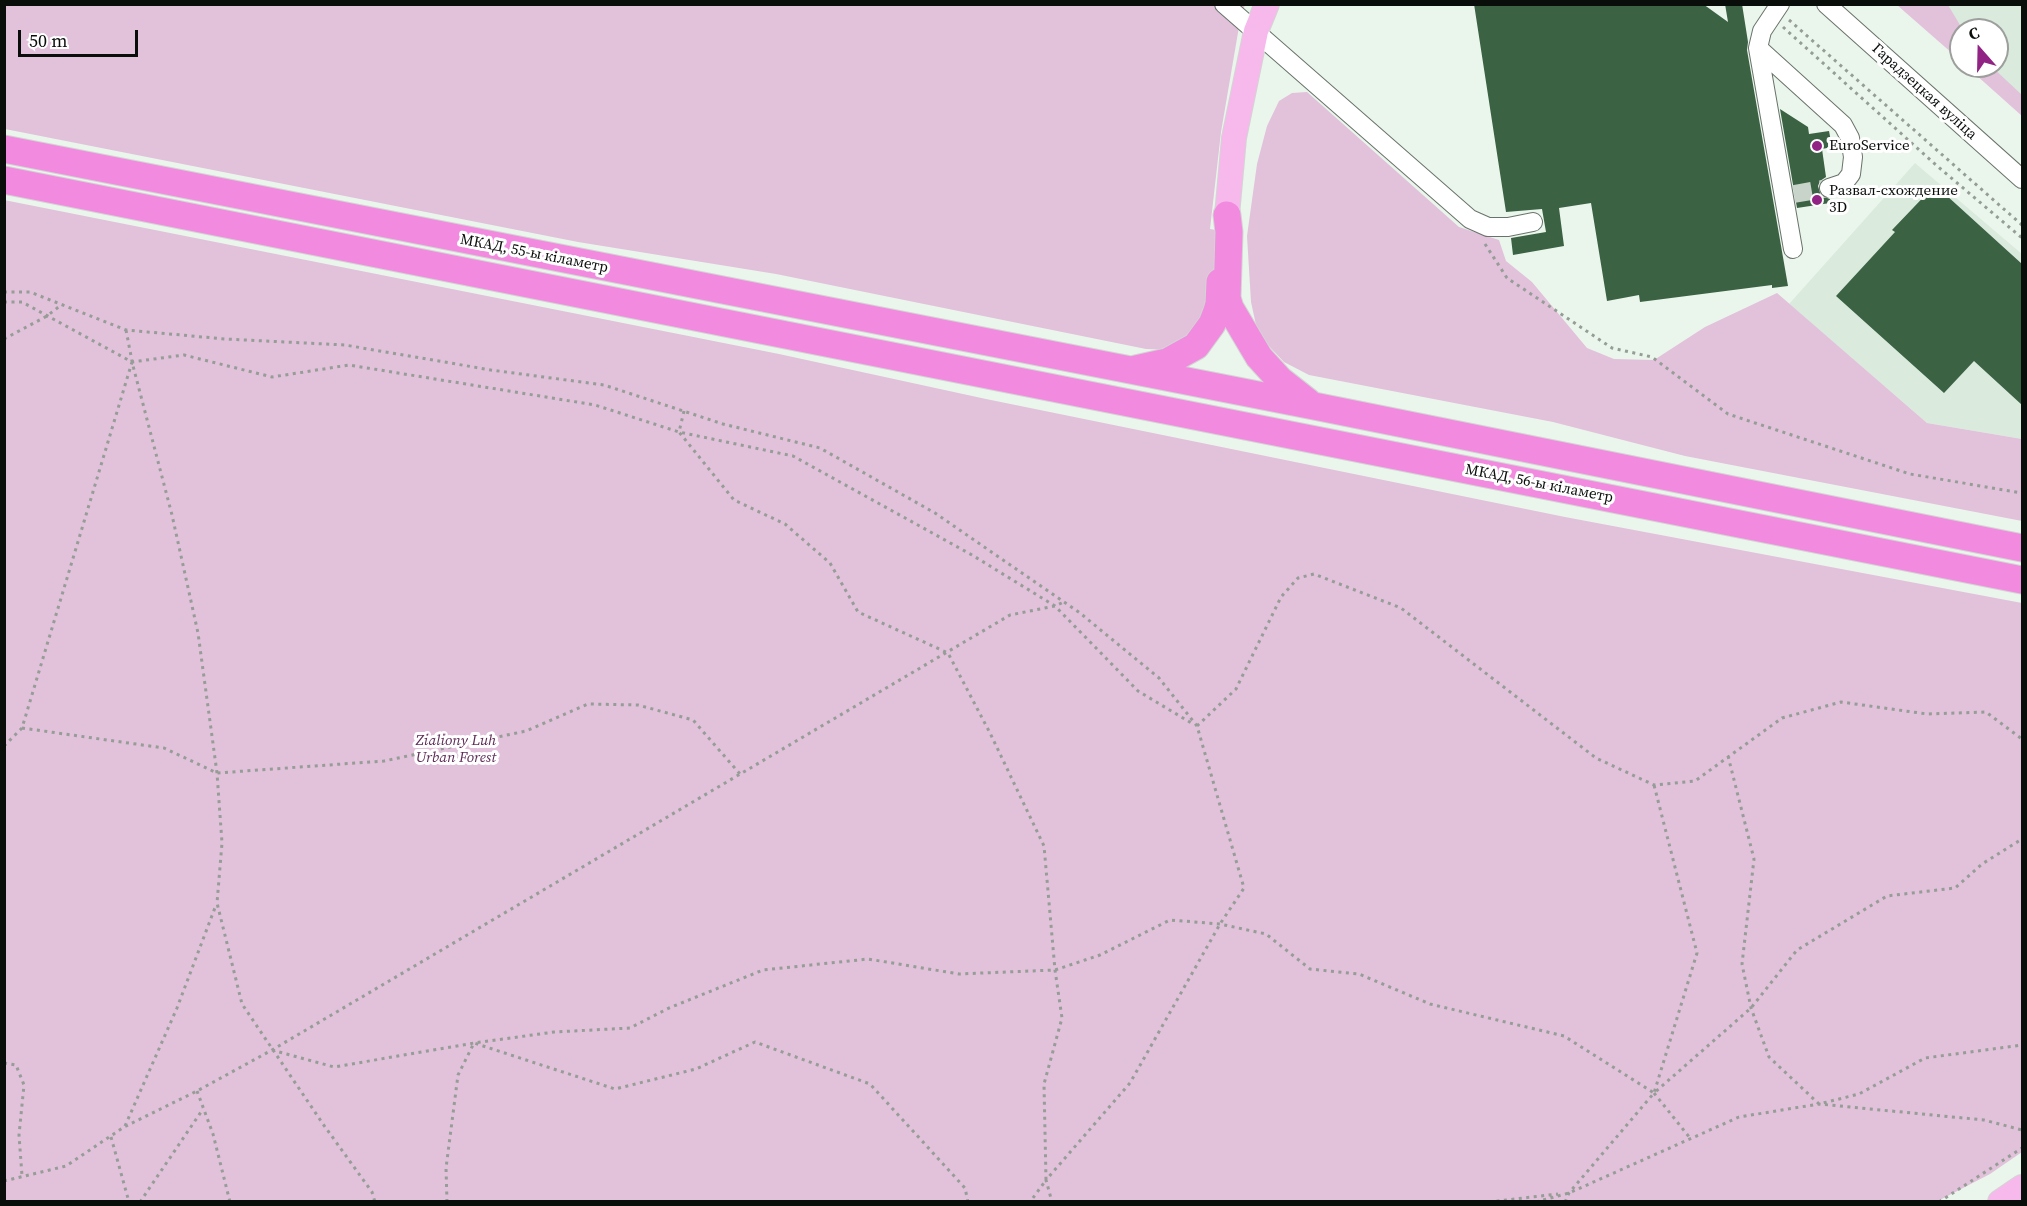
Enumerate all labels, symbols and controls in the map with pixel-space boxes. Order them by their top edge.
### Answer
scale bar [21,18,141,56]
north arrow [1949,18,2009,78]
text: С [1965,21,1982,45]
text: 50 m [29,28,67,53]
street label: Гарадзецкая вуліца [1868,40,1980,144]
place label: EuroService [1829,137,1910,155]
marker: EuroService [1810,139,1824,153]
place label: Развал-схождение 3D [1829,182,1958,217]
marker: Развал-схождение 3D [1810,193,1824,207]
street label: МКАД, 55-ы кіламетр [458,231,610,277]
street label: МКАД, 56-ы кіламетр [1463,461,1615,507]
park label: Zialiony Luh Urban Forest [416,732,496,767]

